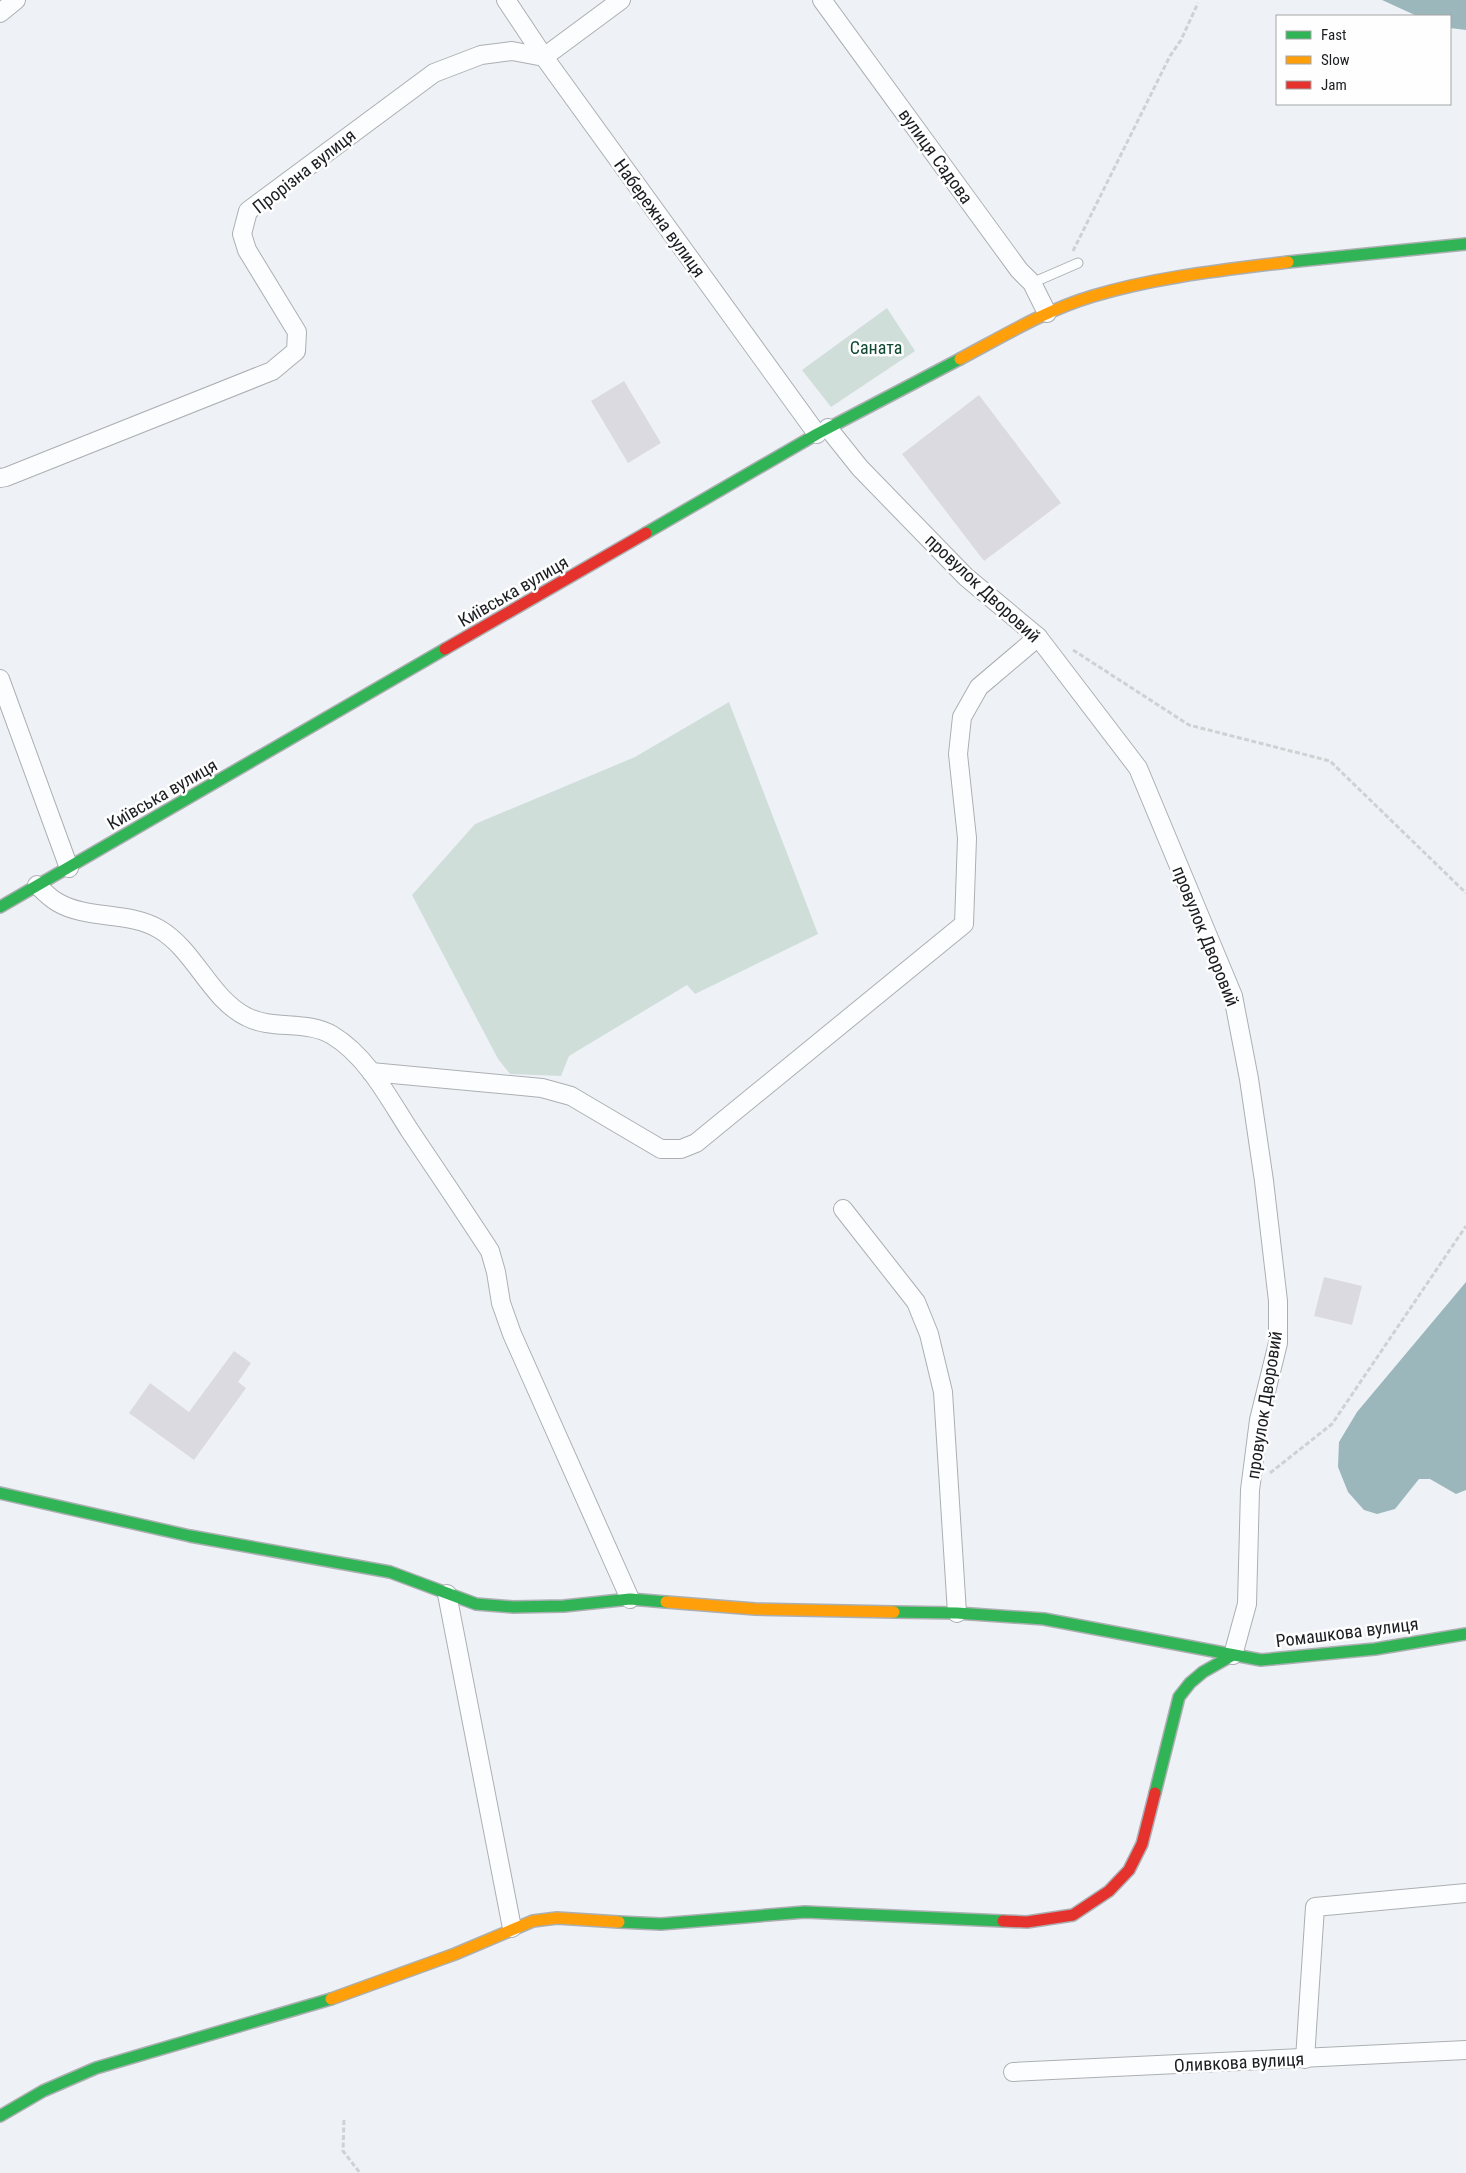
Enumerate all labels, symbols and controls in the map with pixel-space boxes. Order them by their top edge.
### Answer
legend [1276,15,1451,105]
text: Fast [1321,26,1346,44]
text: Slow [1321,51,1350,69]
text: Jam [1321,76,1347,94]
street label: вулиця Садова [895,105,977,207]
street label: Прорізна вулиця [248,124,360,218]
street label: Набережна вулиця [610,155,710,281]
park label: Саната [850,337,902,358]
street label: провулок Дворовий [921,529,1045,647]
street label: Київська вулиця [454,551,572,631]
street label: Київська вулиця [103,754,221,834]
street label: провулок Дворовий [1168,863,1244,1009]
street label: провулок Дворовий [1242,1330,1286,1480]
street label: Ромашкова вулиця [1274,1613,1420,1651]
street label: Оливкова вулиця [1173,2048,1305,2076]

